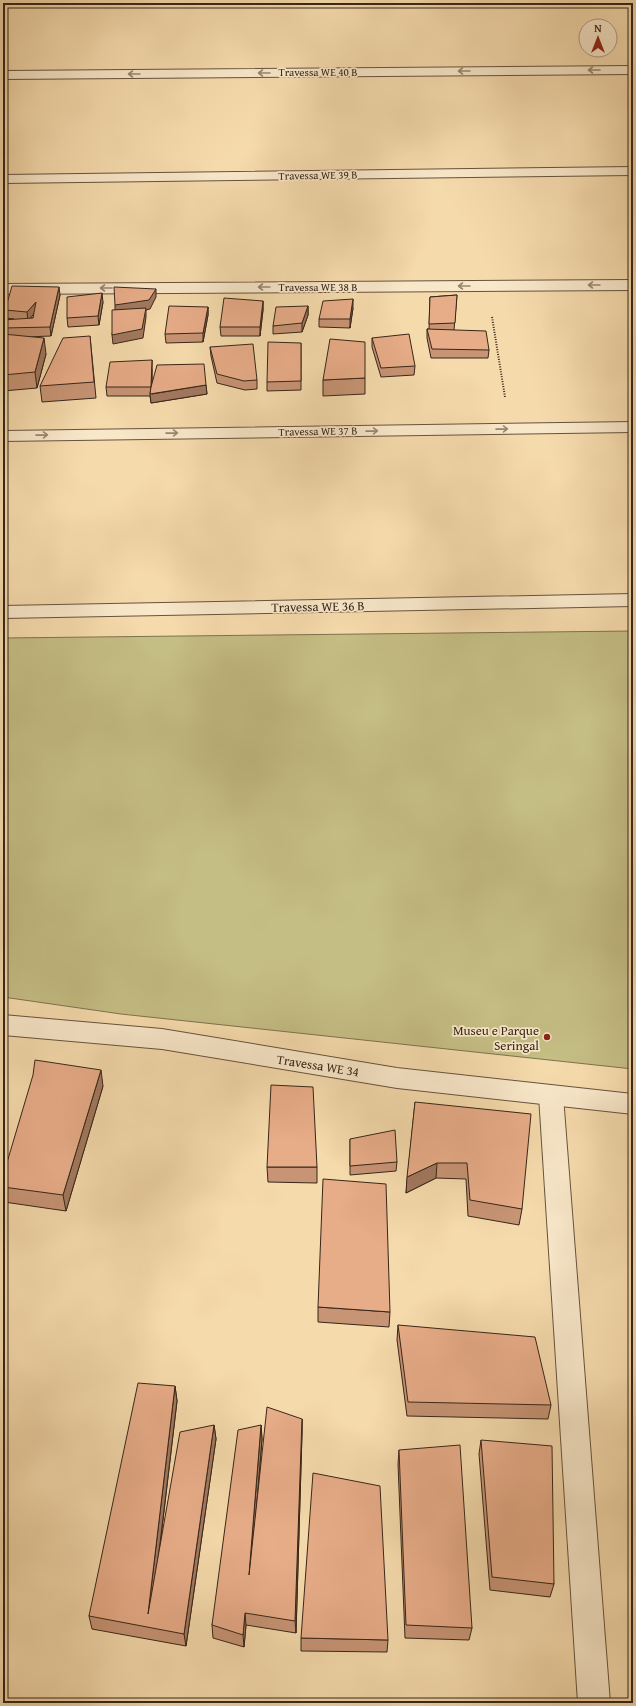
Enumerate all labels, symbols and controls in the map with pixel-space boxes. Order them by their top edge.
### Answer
north arrow [578,18,618,58]
text: N [594,20,602,36]
street label: Travessa WE 40 B [279,64,357,80]
one-way arrow [458,67,471,75]
one-way arrow [588,67,601,74]
one-way arrow [258,69,271,77]
one-way arrow [128,70,141,78]
street label: Travessa WE 39 B [278,166,358,184]
street label: Travessa WE 38 B [279,279,357,295]
one-way arrow [588,281,601,289]
one-way arrow [458,282,471,289]
one-way arrow [258,283,271,291]
one-way arrow [100,284,113,292]
street label: Travessa WE 37 B [278,422,358,440]
one-way arrow [495,425,508,433]
one-way arrow [365,427,378,434]
one-way arrow [165,429,178,437]
one-way arrow [35,431,48,439]
street label: Travessa WE 36 B [271,596,365,617]
place label: Museu e Parque Seringal [453,1021,539,1055]
marker: Museu e Parque Seringal [542,1032,552,1042]
street label: Travessa WE 34 [275,1050,360,1081]

